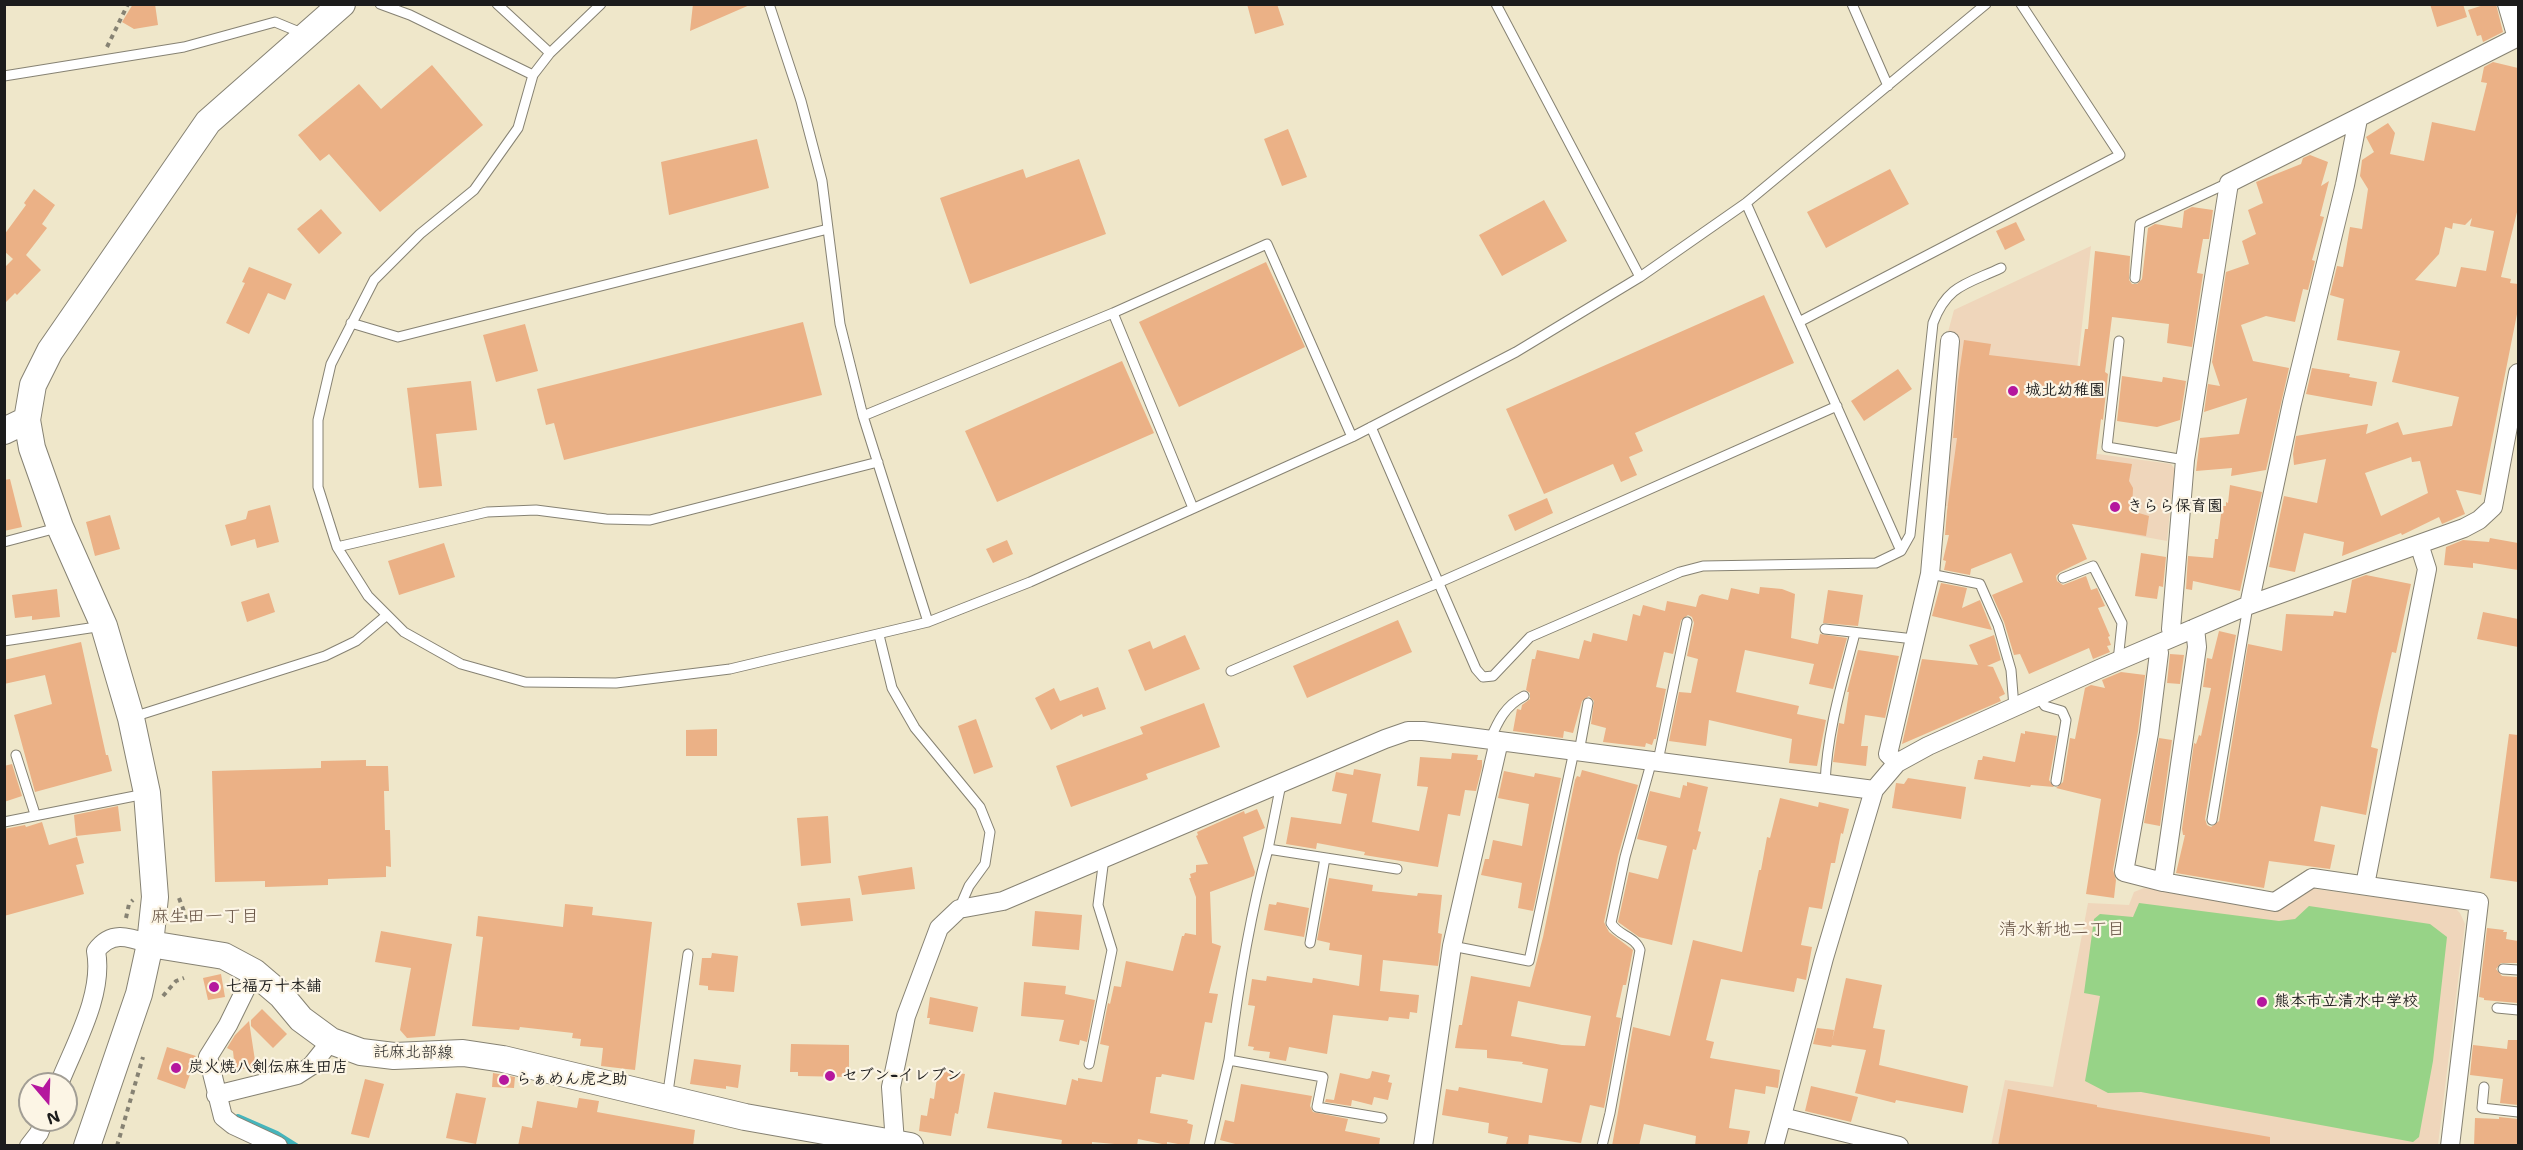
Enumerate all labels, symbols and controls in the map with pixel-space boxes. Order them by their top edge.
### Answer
place label: 城北幼稚園 [2025,381,2105,401]
marker: 城北幼稚園 [2006,384,2020,398]
place label: きらら保育園 [2127,497,2223,517]
marker: きらら保育園 [2108,500,2122,514]
district label: 麻生田一丁目 [151,906,259,928]
district label: 清水新地二丁目 [1999,919,2125,941]
place label: 七福万十本舗 [226,977,322,997]
marker: 七福万十本舗 [207,980,221,994]
place label: 熊本市立清水中学校 [2274,992,2418,1012]
marker: 熊本市立清水中学校 [2255,995,2269,1009]
street label: 託麻北部線 [373,1043,453,1063]
place label: 炭火焼八剣伝麻生田店 [188,1058,348,1078]
marker: 炭火焼八剣伝麻生田店 [169,1061,183,1075]
place label: セブン-イレブン [842,1066,962,1086]
marker: セブン-イレブン [823,1069,837,1083]
place label: らぁめん虎之助 [516,1070,628,1090]
north arrow [18,1072,78,1132]
marker: らぁめん虎之助 [497,1073,511,1087]
text: N [44,1106,63,1130]

